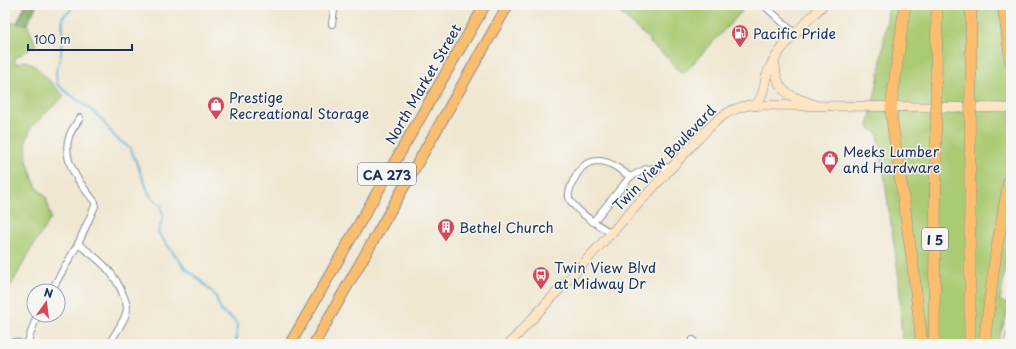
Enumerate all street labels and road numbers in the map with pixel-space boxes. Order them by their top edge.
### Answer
street label: North Market Street [380,20,466,148]
street label: Twin View Boulevard [608,100,720,216]
road number: CA 273 [358,163,416,185]
road number: I 5 [922,228,948,250]

